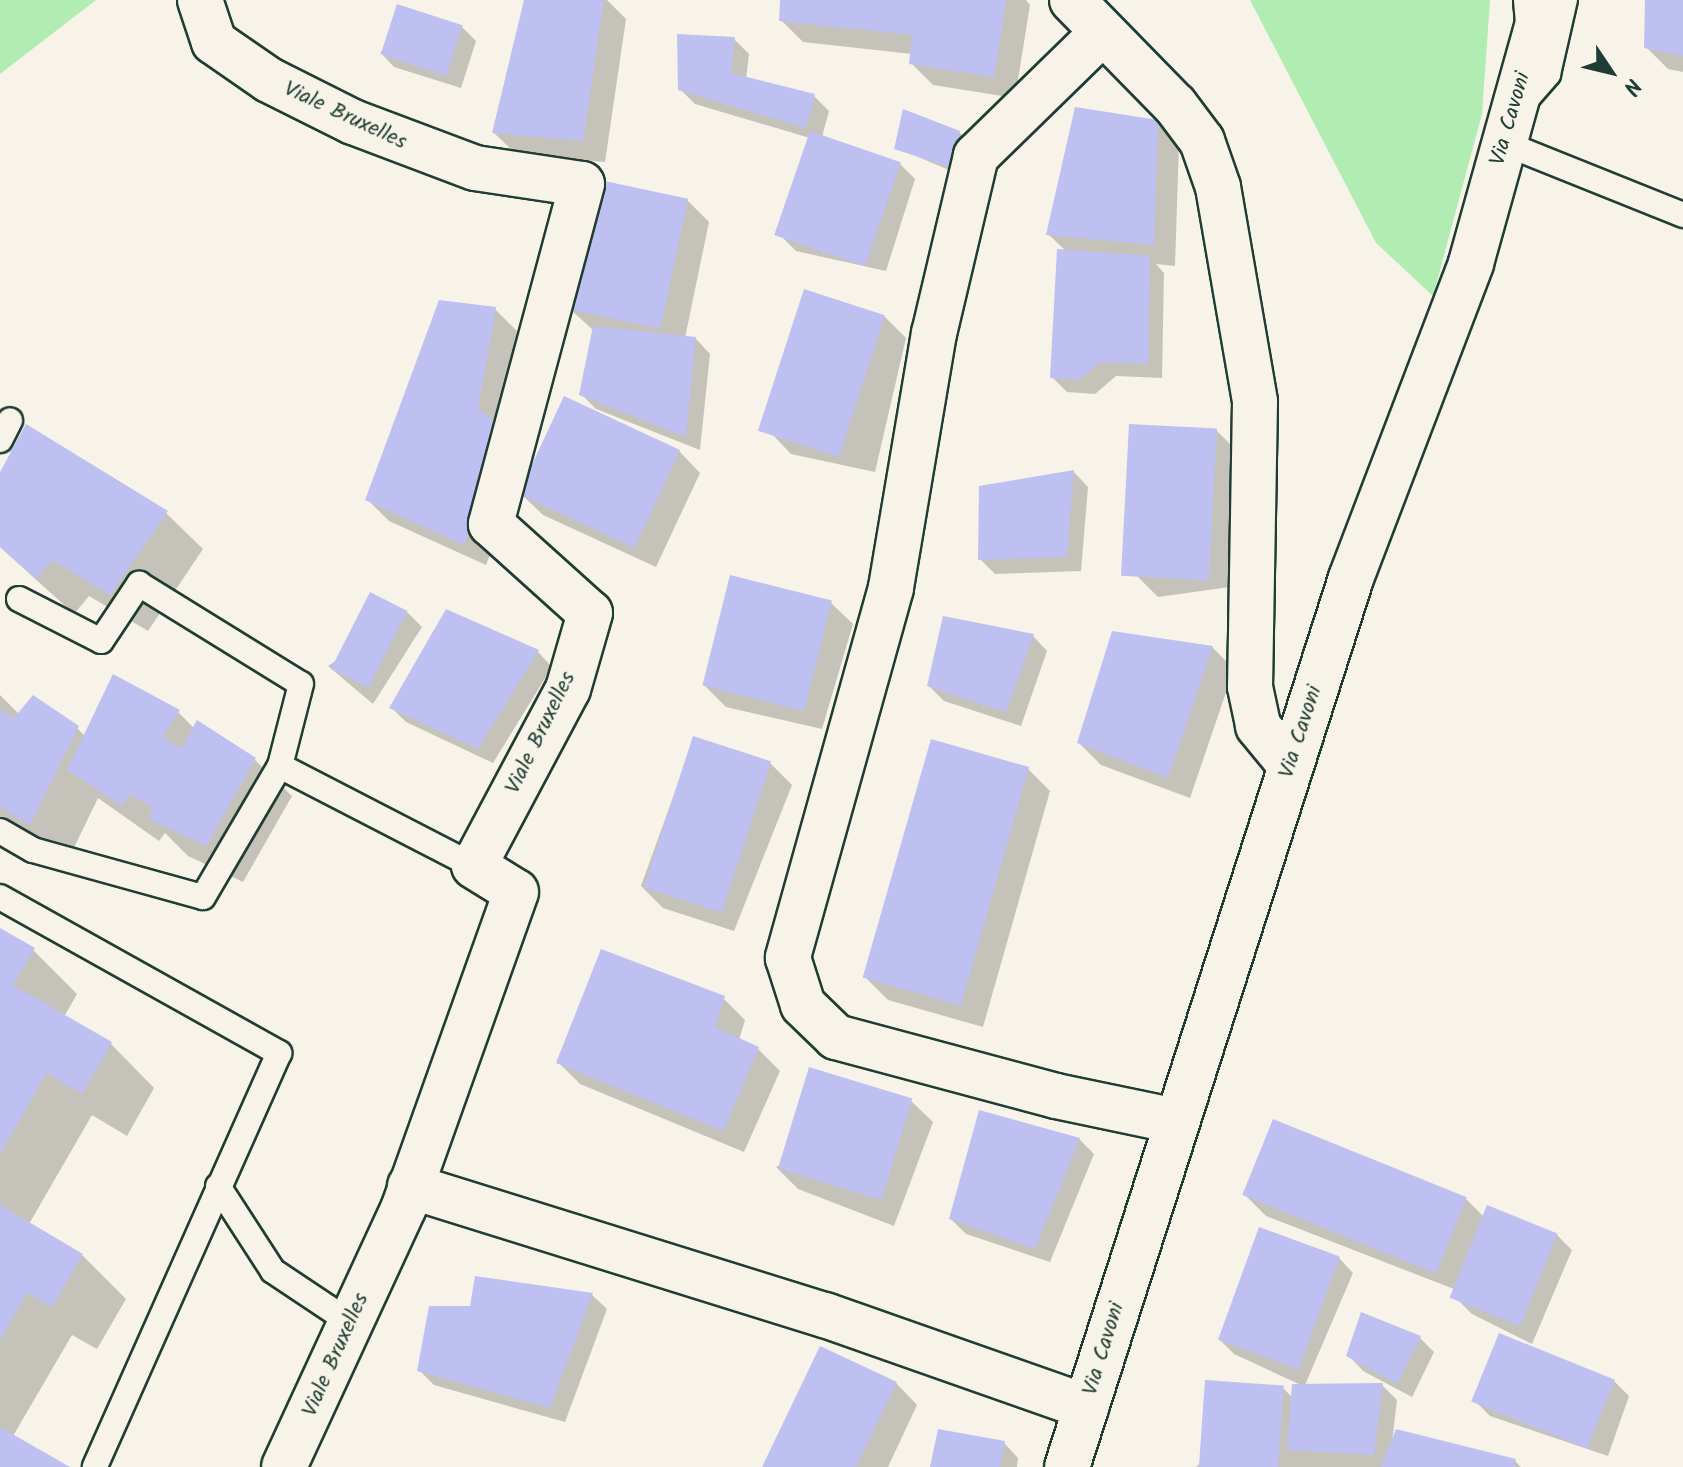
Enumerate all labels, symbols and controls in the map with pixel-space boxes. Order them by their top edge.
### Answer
north arrow [1571,32,1651,112]
street label: Via Cavoni [1485,69,1537,169]
text: N [1613,70,1649,102]
street label: Viale Bruxelles [279,76,411,156]
street label: Viale Bruxelles [500,668,582,798]
street label: Via Cavoni [1274,682,1328,782]
street label: Viale Bruxelles [297,1289,375,1421]
street label: Via Cavoni [1077,1299,1131,1399]

